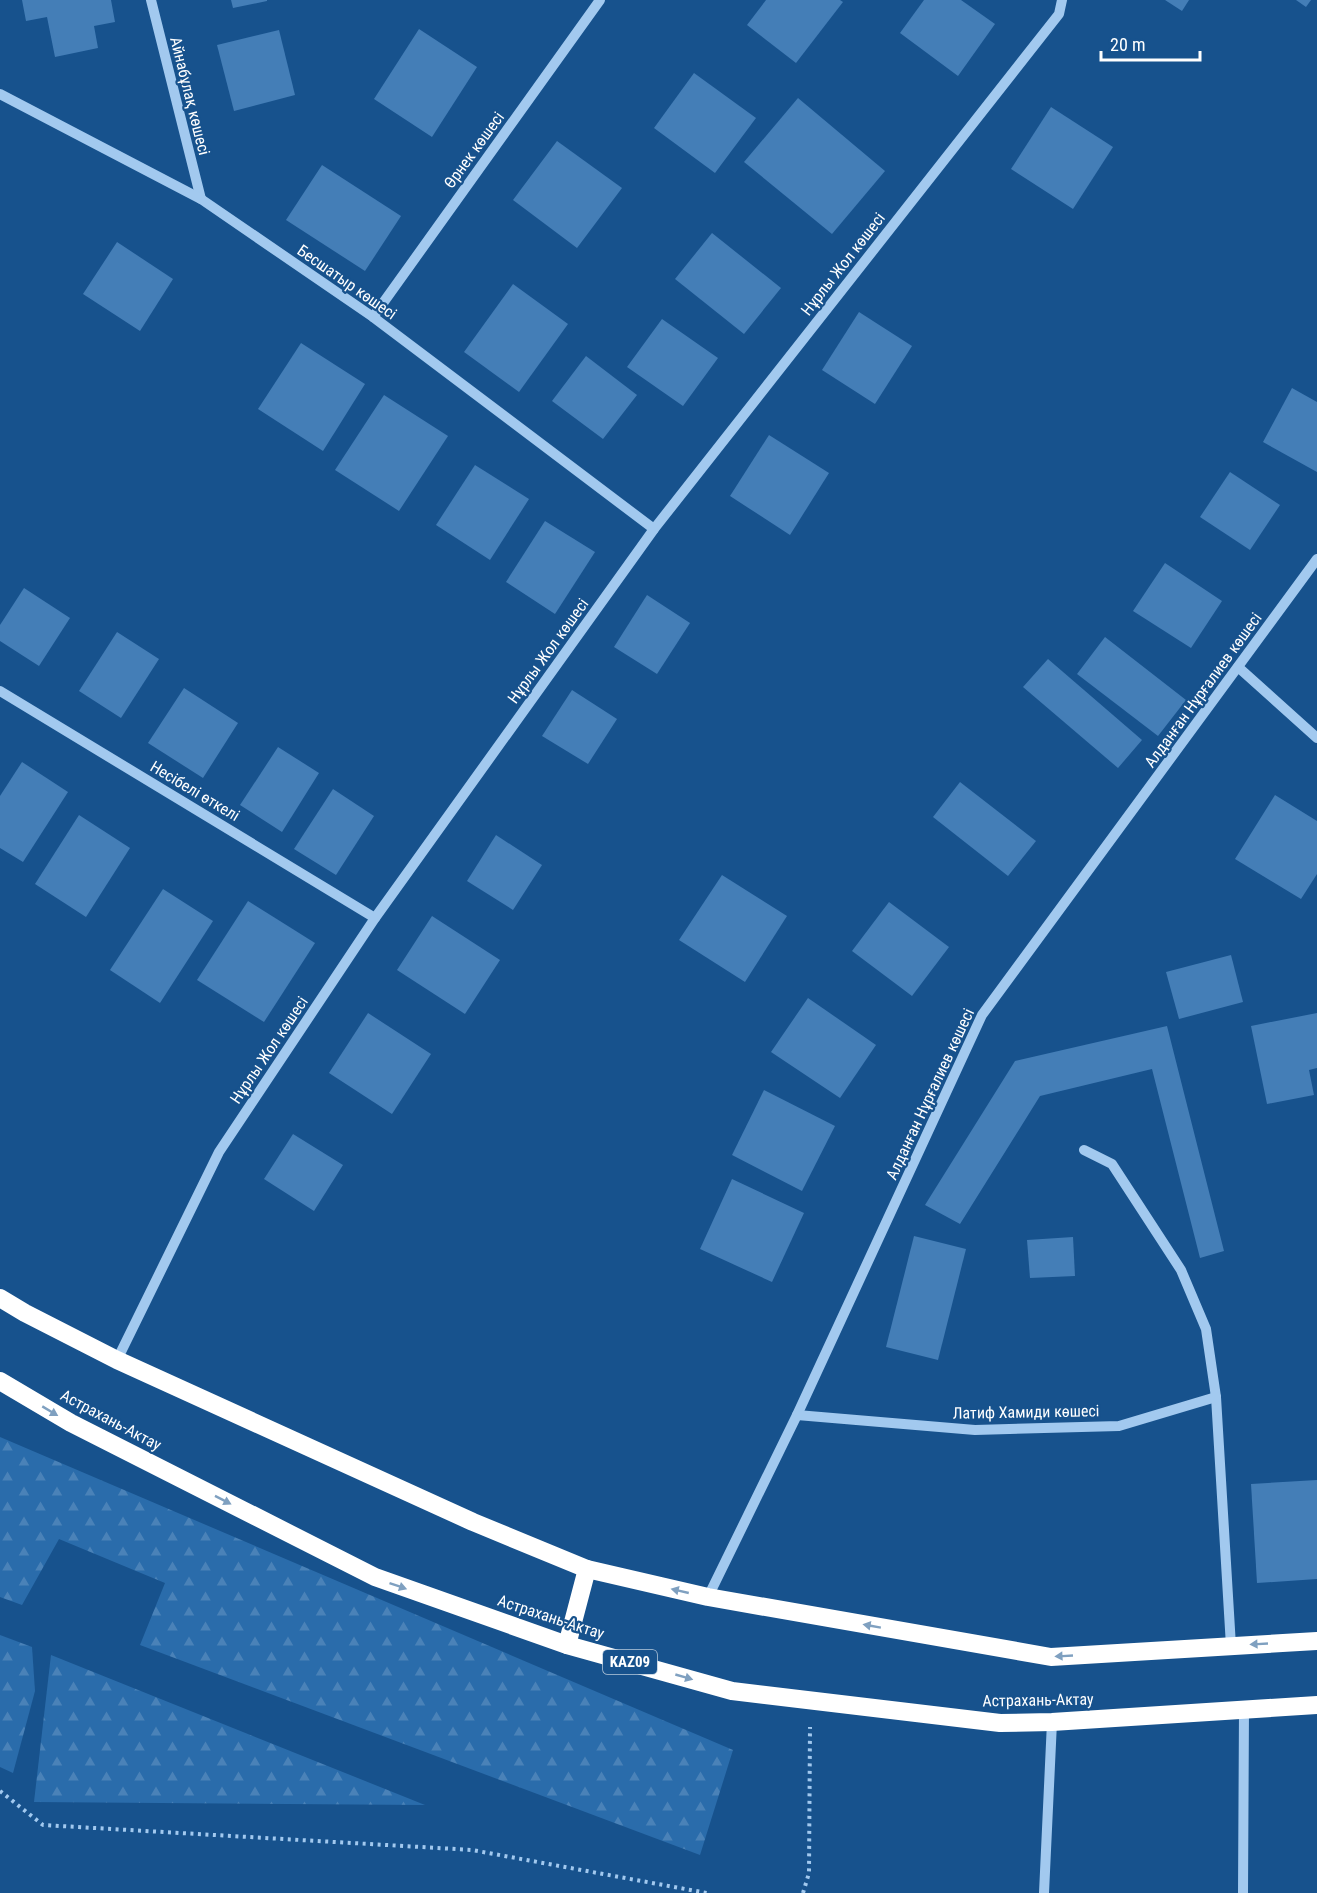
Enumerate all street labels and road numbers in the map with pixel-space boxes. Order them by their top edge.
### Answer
street label: Айнабұлақ көшесі [166,35,214,157]
street label: Өрнек көшесі [440,108,508,192]
street label: Нұрлы Жол көшесі [797,209,889,319]
street label: Бесшатыр көшесі [294,241,400,323]
street label: Нұрлы Жол көшесі [504,595,592,707]
street label: Алданған Нұрғалиев көшесі [1140,609,1266,771]
street label: Несібелі өткелі [147,757,243,825]
street label: Нұрлы Жол көшесі [226,993,312,1107]
street label: Алданған Нұрғалиев көшесі [882,1005,978,1183]
street label: Астрахань-Актау [57,1386,165,1455]
street label: Латиф Хамиди көшесі [952,1401,1100,1423]
street label: Астрахань-Актау [495,1591,607,1643]
road number: KAZ09 [603,1650,657,1674]
street label: Астрахань-Актау [982,1690,1094,1710]

